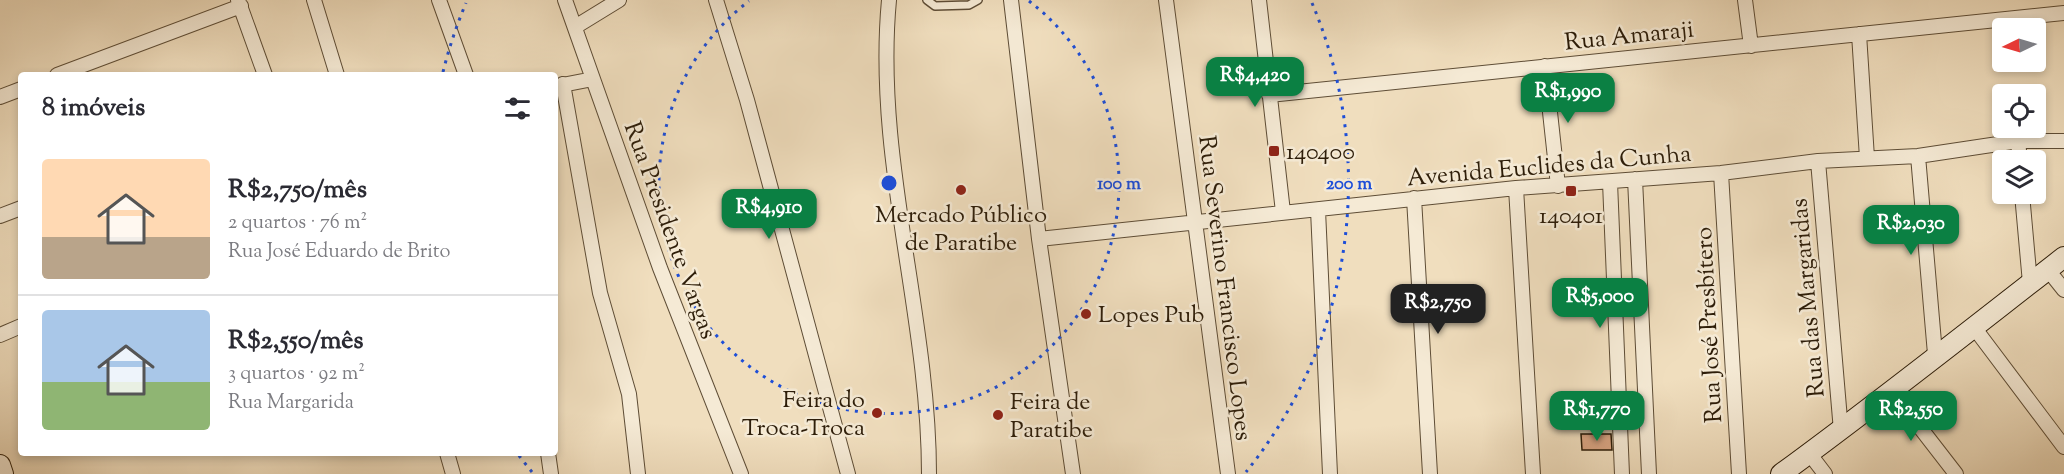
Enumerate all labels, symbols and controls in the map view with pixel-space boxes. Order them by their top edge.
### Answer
street label: Rua Amaraji [1563,13,1696,61]
north arrow [1992,18,2046,72]
map controls [1992,18,2046,204]
pin: R$4,420 [1200,57,1310,108]
text: R$4,420 [1220,62,1290,91]
pin: R$1,990 [1513,73,1623,124]
text: R$1,990 [1535,78,1601,107]
button: locate [1992,84,2046,138]
text: 8 imóveis [42,90,145,127]
icon: filters [501,92,534,125]
street label: Rua Presidente Vargas [614,117,724,344]
street label: Rua Severino Francisco Lopes [1188,134,1260,443]
place label: 140400 [1286,136,1355,170]
street label: Avenida Euclides da Cunha [1406,138,1693,196]
marker: 140400 [1267,144,1281,158]
button: layers [1992,150,2046,204]
text: R$2,750/mês [228,172,367,209]
text: 100 m [1097,172,1141,198]
text: 200 m [1326,172,1372,198]
centre of rings [879,173,899,193]
icon: home [90,183,162,255]
marker: Mercado Público de Paratibe [954,183,968,197]
marker: 140401 [1564,184,1578,198]
pin: R$4,910 [714,189,824,240]
text: R$4,910 [736,194,802,223]
street label: Rua das Margaridas [1783,197,1835,399]
place label: Mercado Público de Paratibe [875,199,1047,261]
place label: 140401 [1539,200,1603,234]
pin: R$2,030 [1856,205,1966,256]
text: 2 quartos · 76 m² [228,209,367,238]
text: R$2,030 [1877,210,1945,239]
street label: Rua José Presbítero [1688,226,1732,424]
text: Rua José Eduardo de Brito [228,238,451,267]
pin: R$5,000 [1545,278,1655,329]
text: R$5,000 [1566,283,1634,312]
pin: R$2,750 [1383,284,1493,335]
text: R$2,750 [1405,289,1471,318]
place label: Lopes Pub [1098,299,1204,333]
marker: Lopes Pub [1079,307,1093,321]
text: R$2,550/mês [228,323,364,360]
icon: home [90,334,162,406]
text: 3 quartos · 92 m² [228,360,365,389]
place label: Feira do Troca-Troca [742,384,865,446]
place label: Feira de Paratibe [1010,386,1093,448]
text: Rua Margarida [228,389,354,418]
pin: R$1,770 [1542,391,1652,442]
pin: R$2,550 [1856,391,1966,442]
text: R$1,770 [1563,396,1631,425]
text: R$2,550 [1879,396,1943,425]
marker: Feira do Troca-Troca [870,406,884,420]
marker: Feira de Paratibe [991,408,1005,422]

